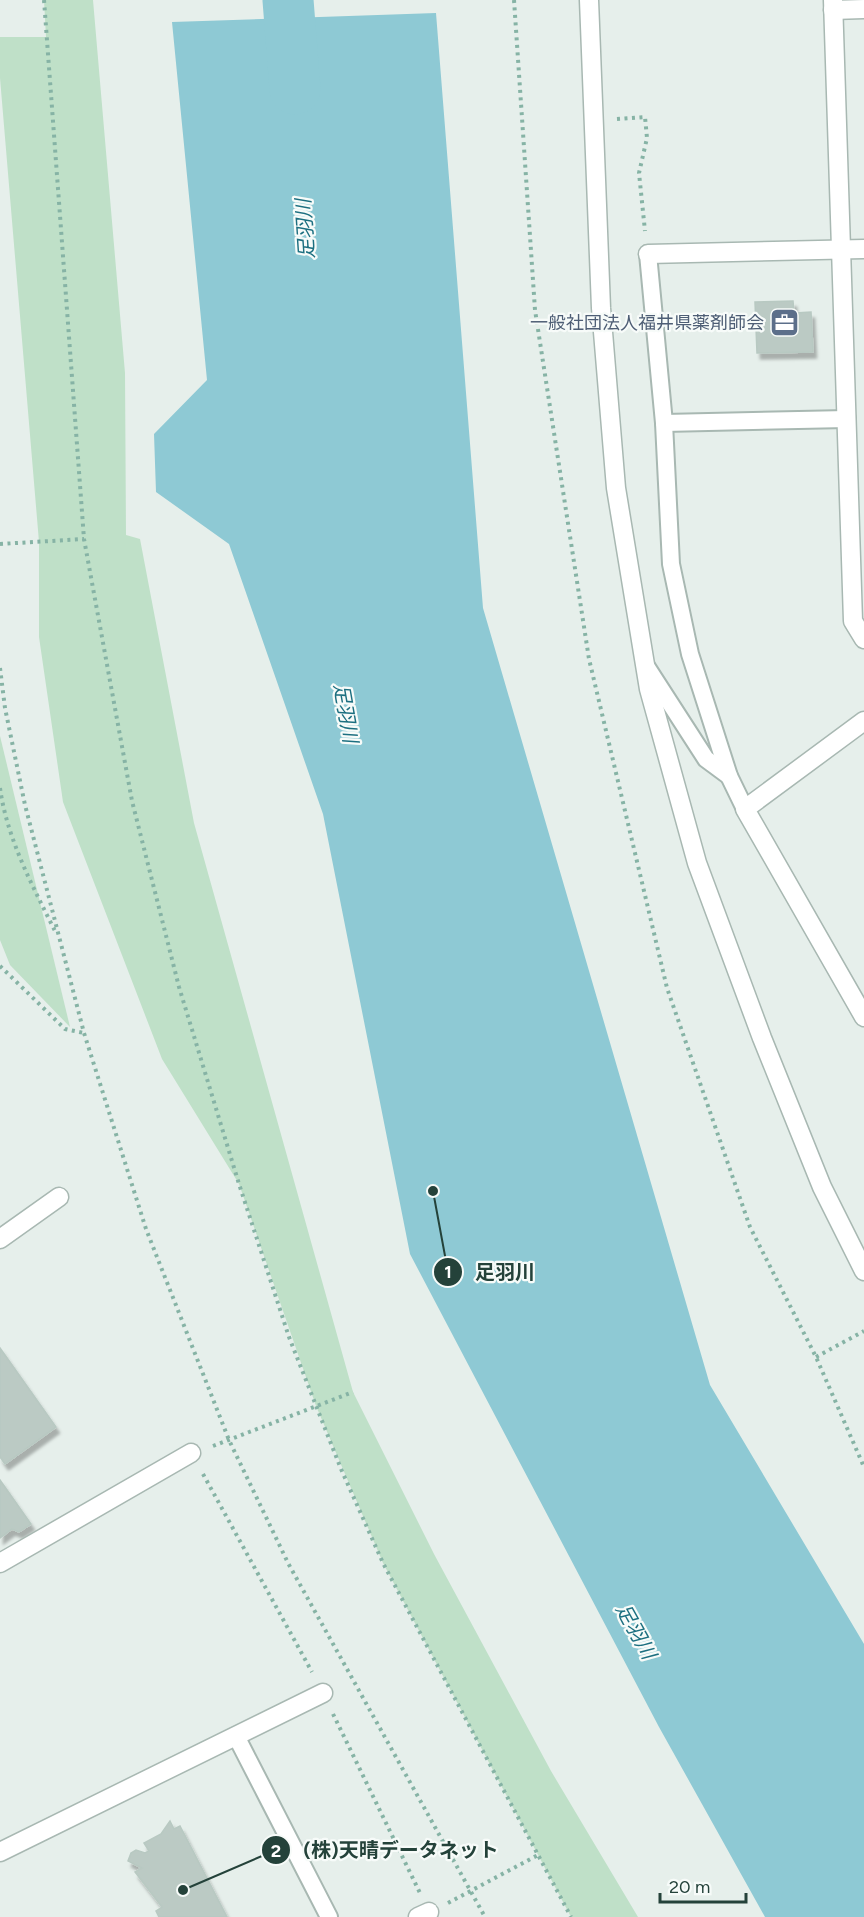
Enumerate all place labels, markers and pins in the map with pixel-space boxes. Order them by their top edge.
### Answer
office icon: 一般社団法人福井県薬剤師会 [769,307,801,339]
place label: 一般社団法人福井県薬剤師会 [530,312,764,334]
callout: 足羽川 [433,1253,547,1291]
callout: (株)天晴データネット [261,1831,511,1869]

